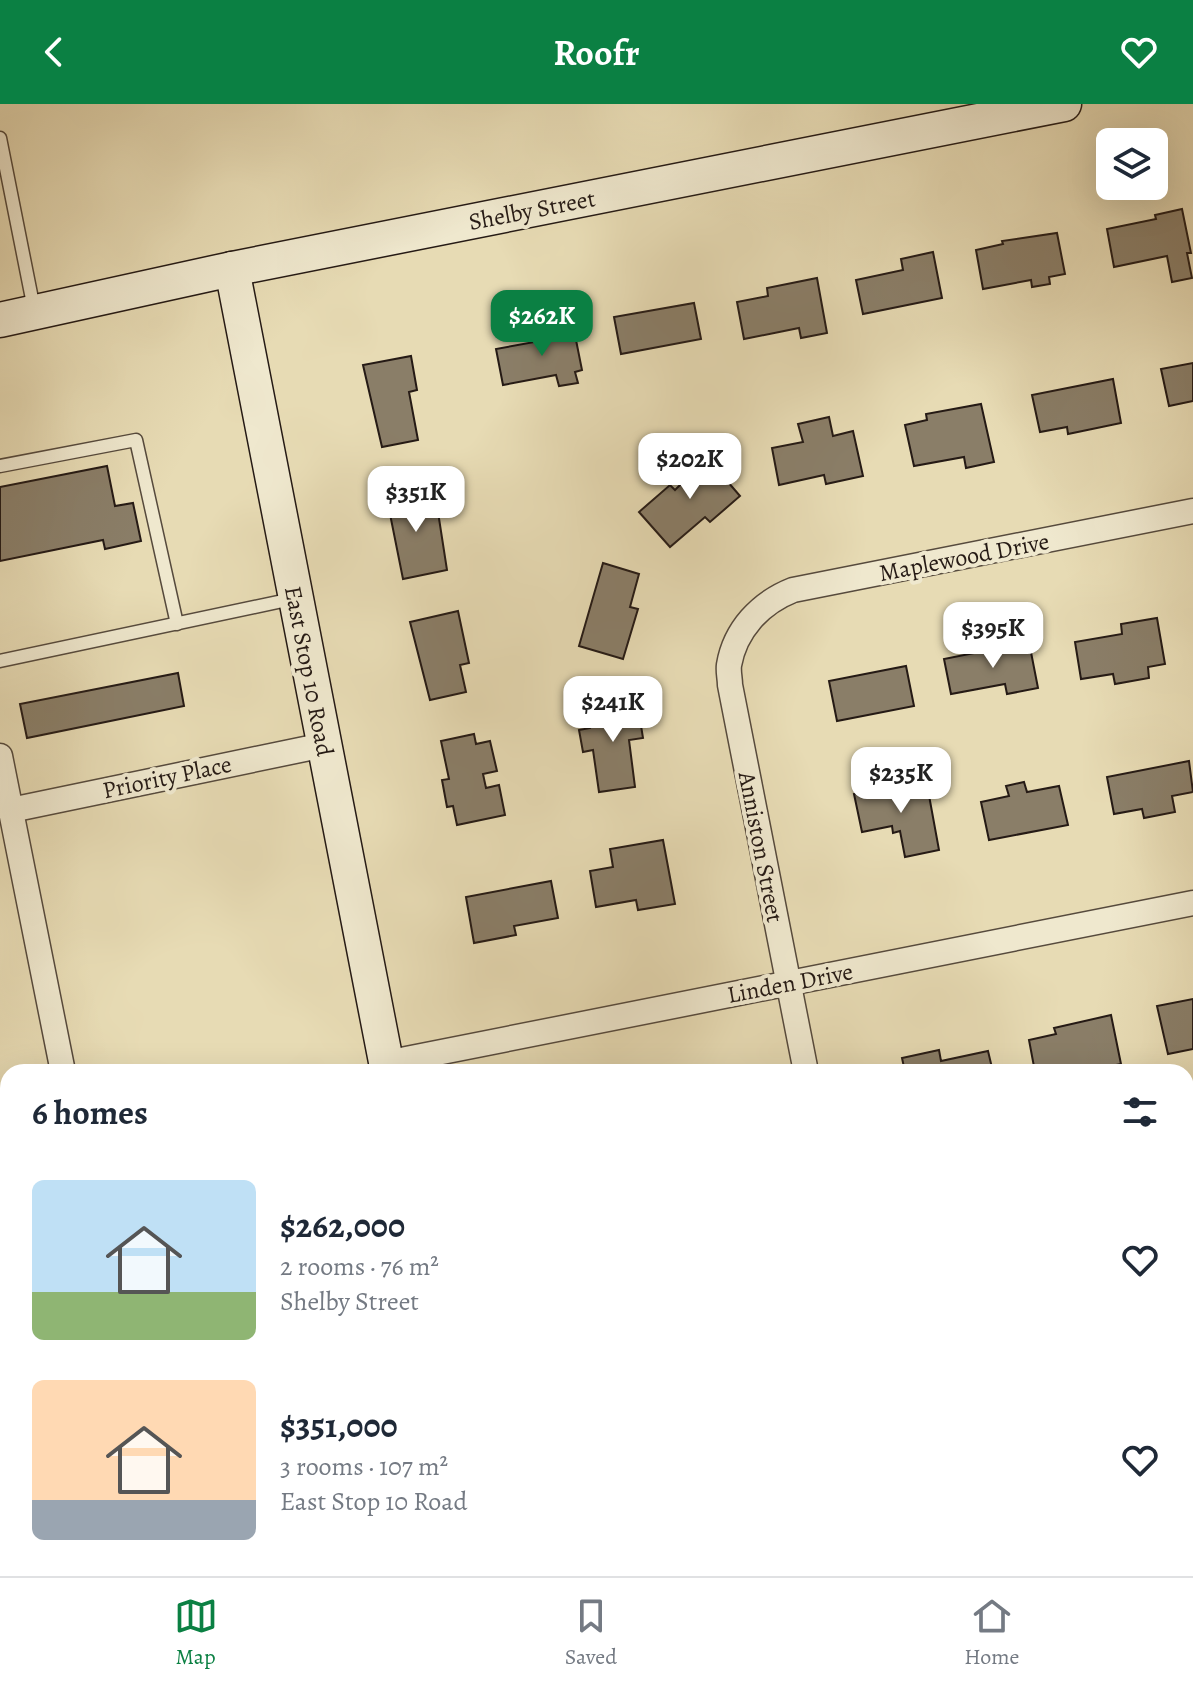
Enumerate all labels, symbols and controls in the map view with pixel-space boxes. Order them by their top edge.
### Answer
text: Roofr [553,28,640,77]
icon: back [32,30,76,74]
icon: heart [1117,30,1161,74]
map controls [1096,128,1168,200]
button: layers [1096,128,1168,200]
street label: Shelby Street [466,182,598,238]
pin: $262K [486,290,598,358]
text: $262K [509,298,575,333]
pin: $202K [634,433,746,501]
text: $202K [656,441,724,476]
pin: $351K [360,466,472,534]
text: $351K [386,474,446,509]
street label: Maplewood Drive [876,525,1052,589]
street label: East Stop 10 Road [277,583,341,759]
pin: $395K [937,602,1049,670]
text: $395K [961,610,1025,645]
pin: $241K [557,676,669,744]
text: $241K [581,684,645,719]
pin: $235K [845,747,957,815]
street label: Priority Place [100,748,234,806]
text: $235K [869,755,933,790]
street label: Anniston Street [731,768,791,925]
street label: Linden Drive [724,955,856,1011]
text: 6 homes [32,1089,148,1136]
icon: filters [1118,1090,1162,1134]
text: $262,000 [280,1202,405,1249]
icon: home [96,1212,192,1308]
icon: heart [1118,1238,1162,1282]
text: 2 rooms · 76 m² [280,1249,439,1284]
text: Shelby Street [280,1284,419,1319]
text: $351,000 [280,1402,398,1449]
icon: home [96,1412,192,1508]
icon: heart [1118,1438,1162,1482]
text: 3 rooms · 107 m² [280,1449,448,1484]
text: East Stop 10 Road [280,1484,467,1519]
tab: Map [174,1594,218,1672]
tab: Saved [565,1594,617,1672]
tab: Home [964,1594,1019,1672]

